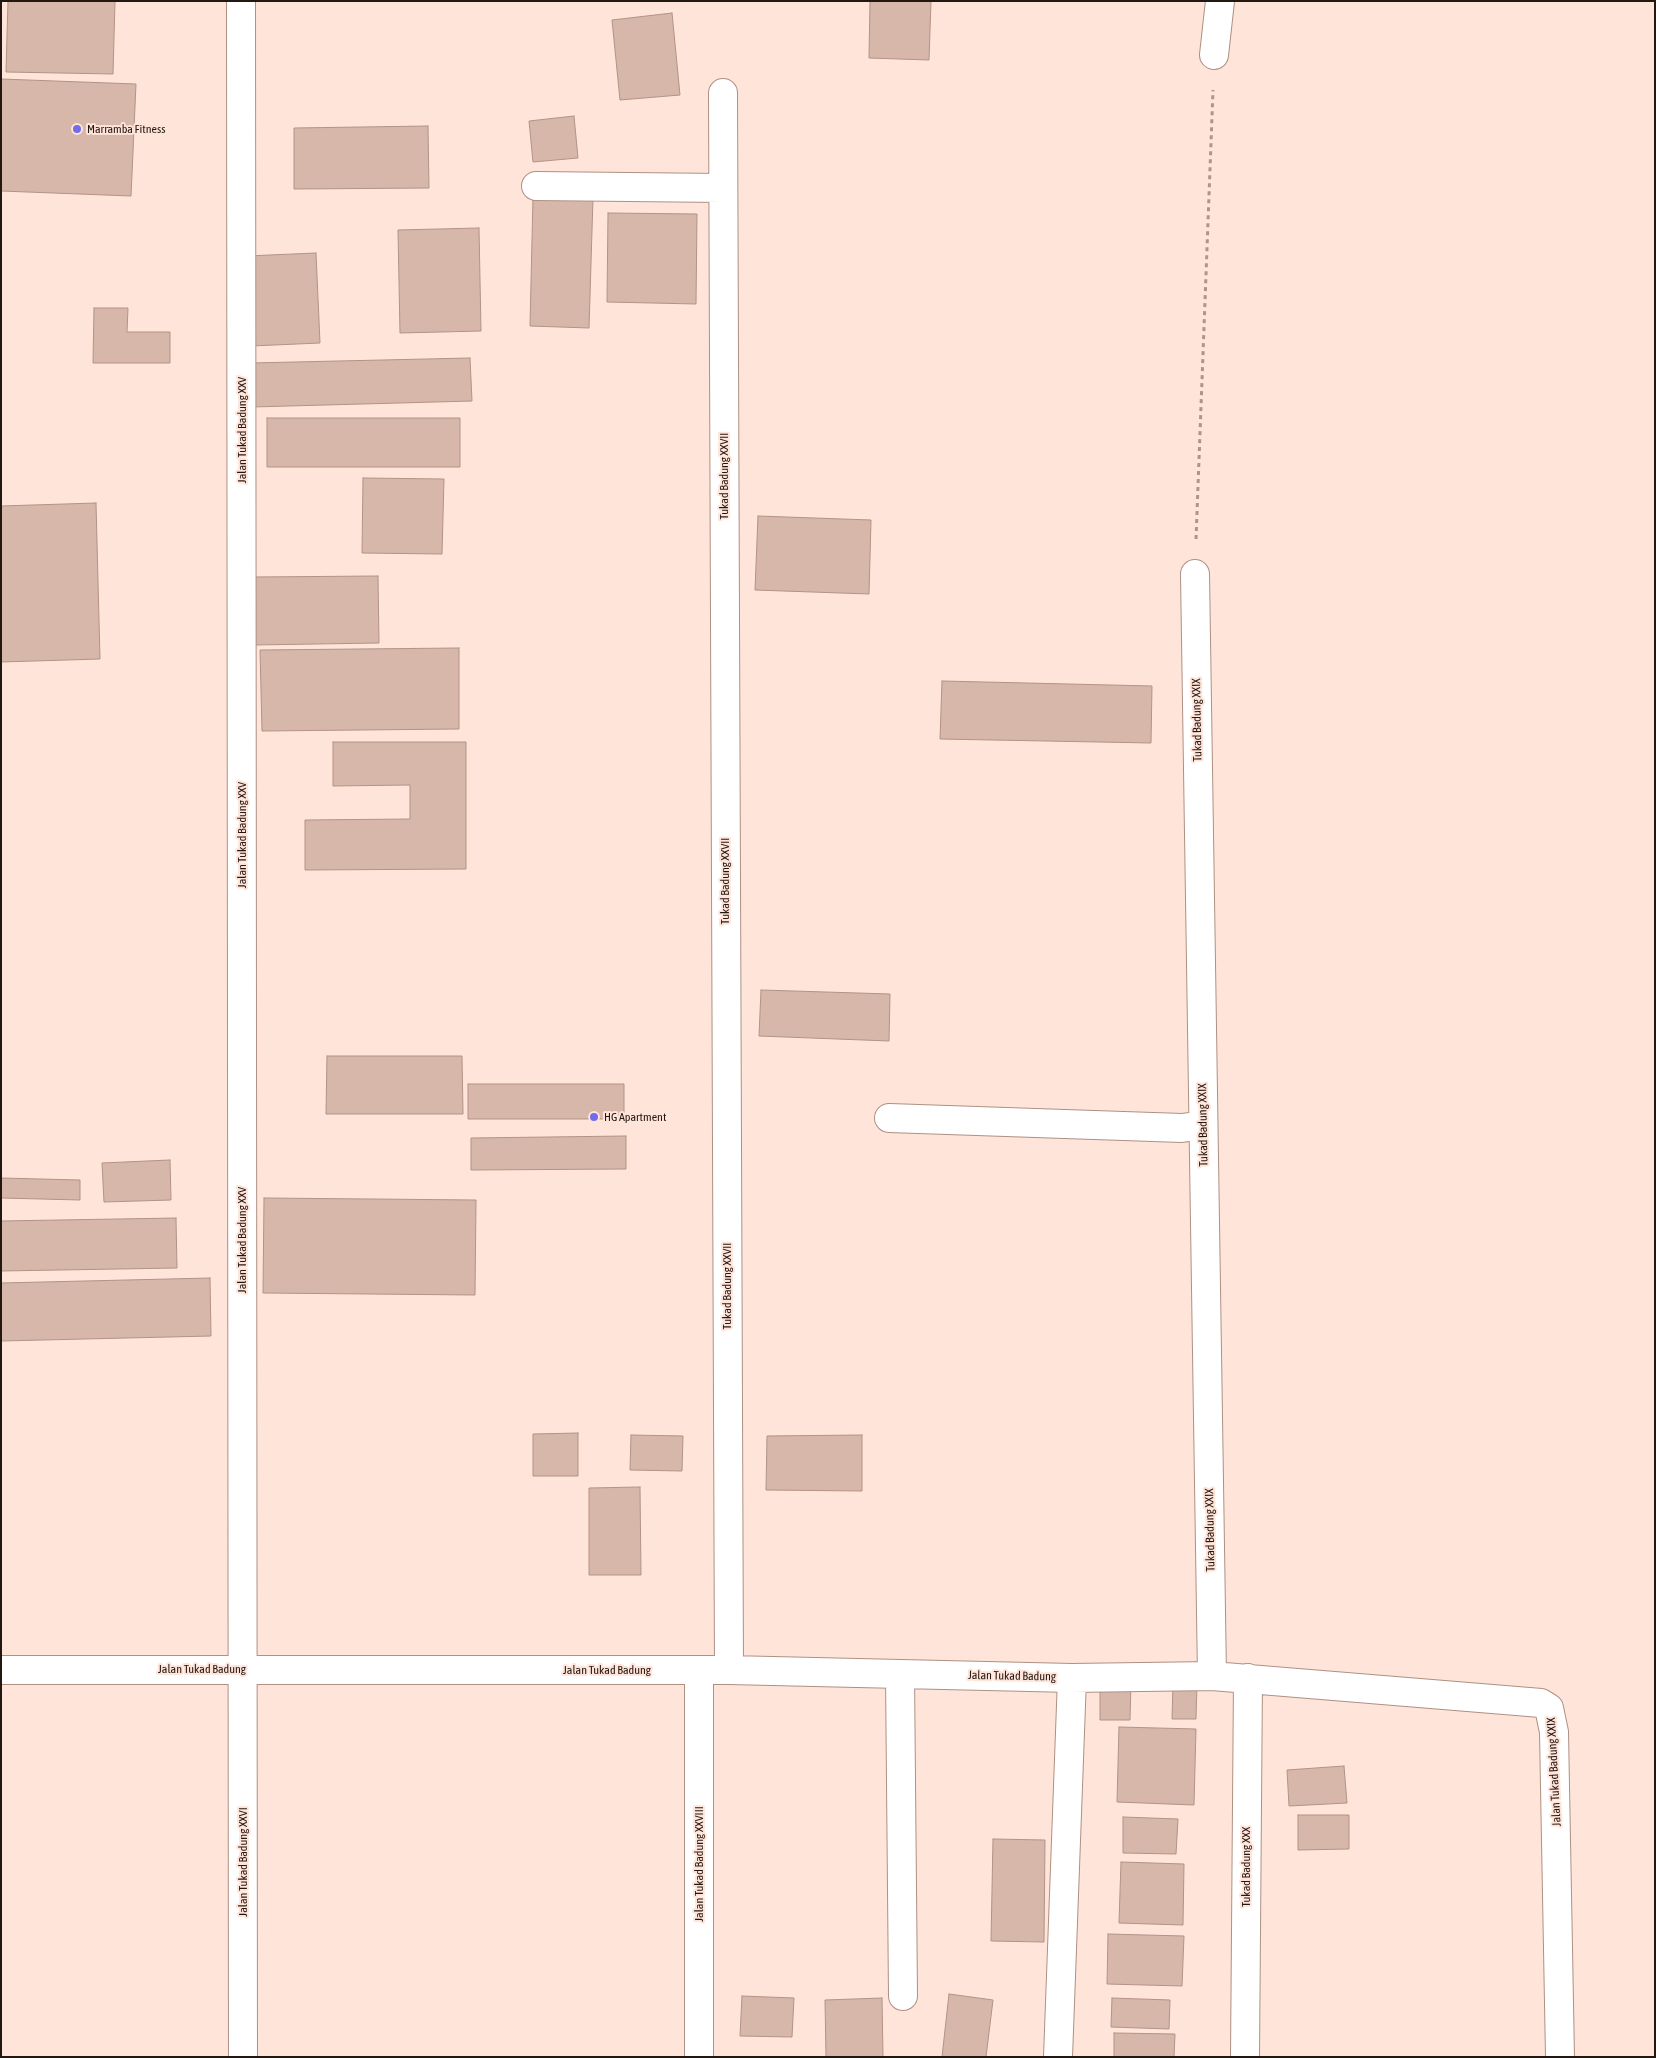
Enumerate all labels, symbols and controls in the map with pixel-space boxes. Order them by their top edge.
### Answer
place label: Marramba Fitness [87,122,165,136]
marker: Marramba Fitness [71,123,83,135]
street label: Jalan Tukad Badung XXV [235,377,249,483]
street label: Tukad Badung XXVII [717,433,731,519]
street label: Tukad Badung XXIX [1189,678,1205,762]
street label: Jalan Tukad Badung XXV [235,782,249,888]
street label: Tukad Badung XXVII [718,838,732,924]
street label: Tukad Badung XXIX [1195,1083,1211,1167]
place label: HG Apartment [604,1110,666,1124]
marker: HG Apartment [588,1111,600,1123]
street label: Jalan Tukad Badung XXV [235,1187,249,1293]
street label: Tukad Badung XXVII [720,1243,734,1329]
street label: Tukad Badung XXIX [1202,1488,1218,1572]
street label: Jalan Tukad Badung [158,1662,246,1676]
street label: Jalan Tukad Badung [563,1663,651,1677]
street label: Jalan Tukad Badung [968,1668,1056,1684]
street label: Jalan Tukad Badung XXIX [1544,1717,1564,1827]
street label: Jalan Tukad Badung XXVIII [692,1806,706,1922]
street label: Jalan Tukad Badung XXVI [236,1807,250,1917]
street label: Tukad Badung XXX [1239,1827,1253,1907]

